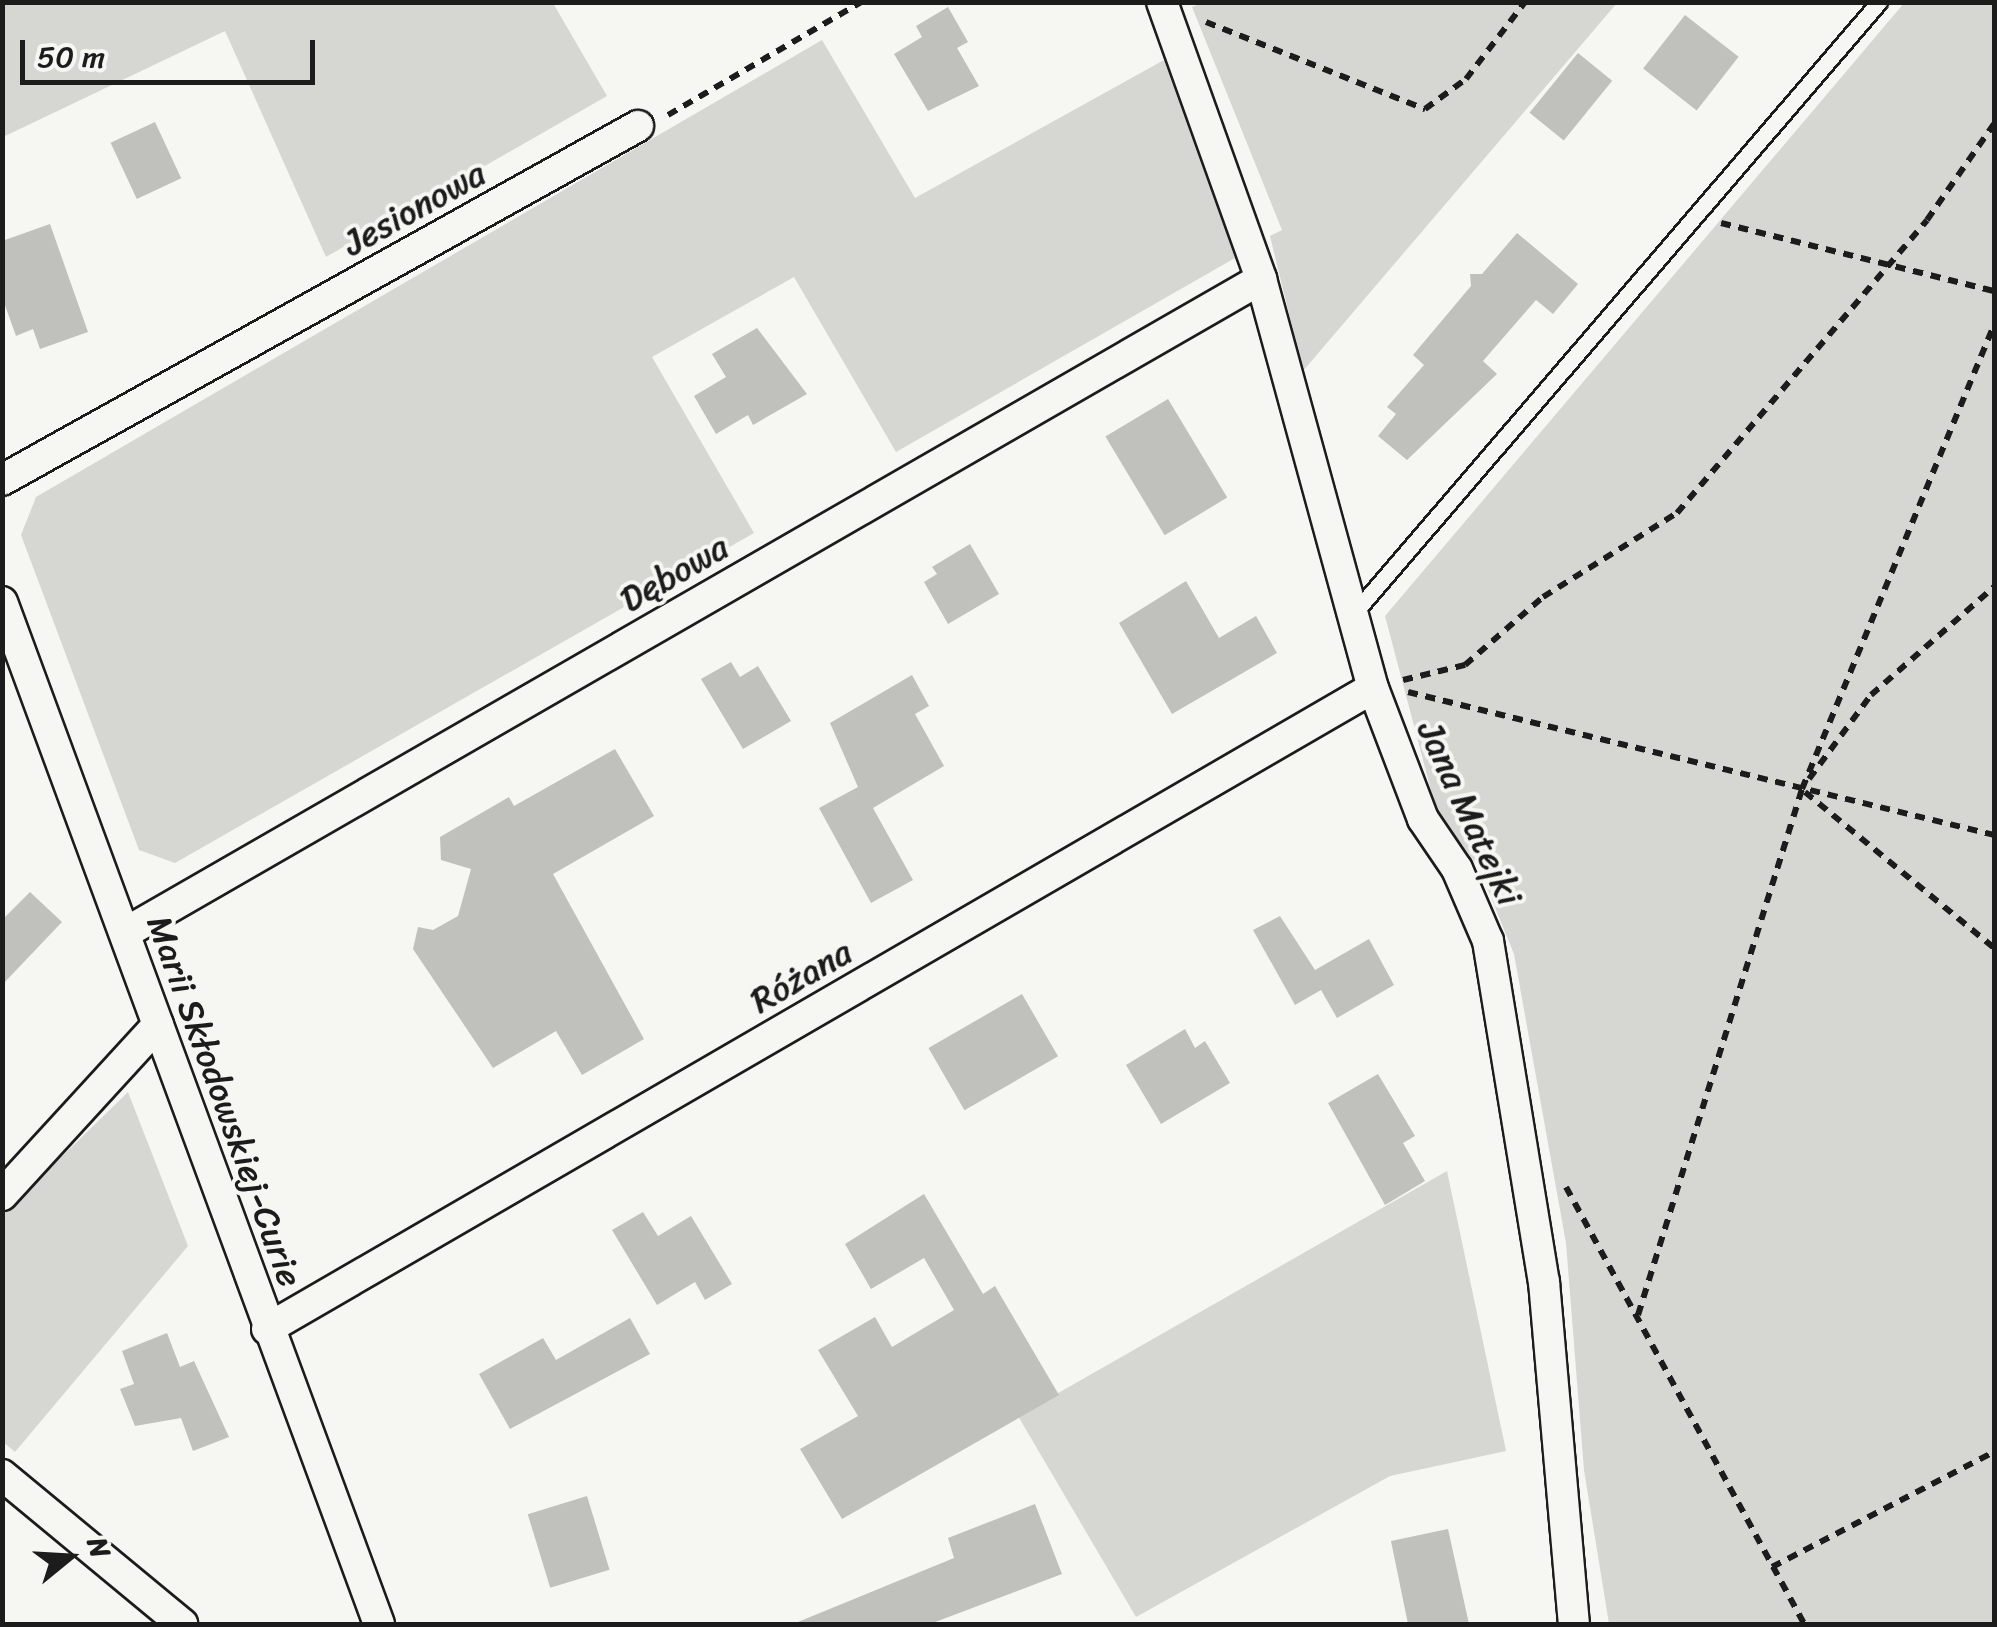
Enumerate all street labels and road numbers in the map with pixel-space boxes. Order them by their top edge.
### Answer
street label: Jesionowa [336,152,492,264]
street label: Dębowa [613,525,735,621]
street label: Jana Matejki [1409,714,1531,912]
street label: Marii Skłodowskiej-Curie [138,910,312,1292]
street label: Różana [743,930,859,1022]

